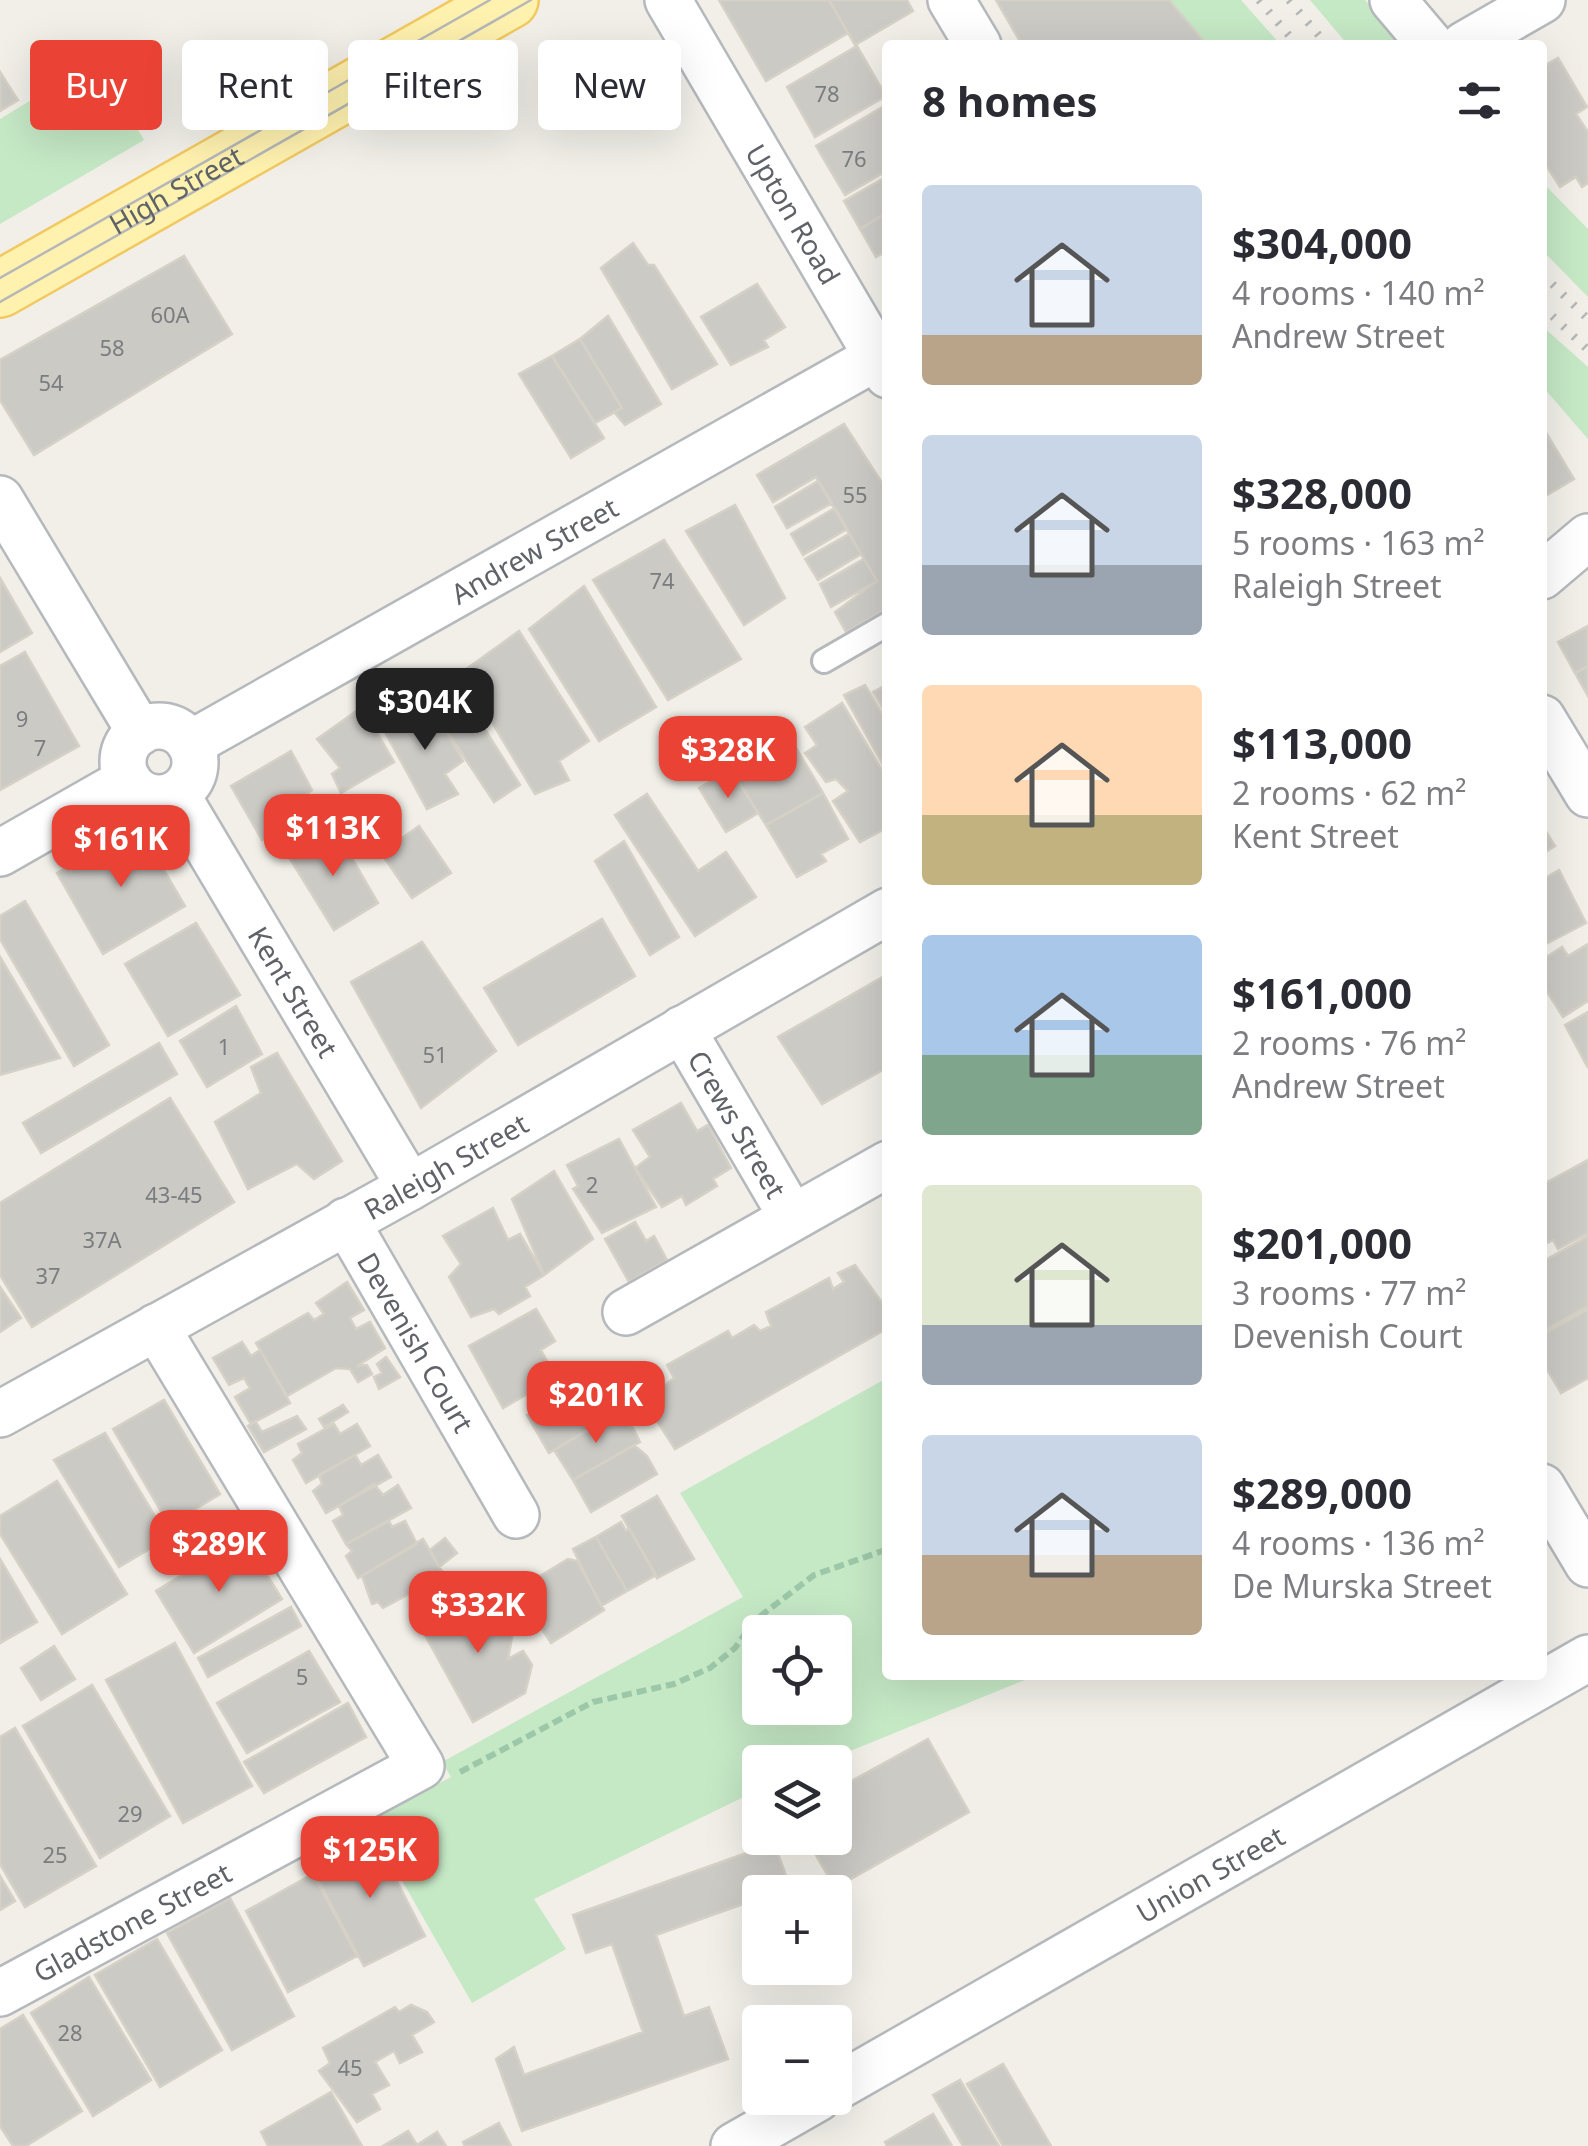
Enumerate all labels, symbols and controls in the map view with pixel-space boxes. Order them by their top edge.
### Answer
chip: Buy [30,40,162,130]
chip: Rent [182,40,328,130]
chip: Filters [348,40,518,130]
chip: New [538,40,681,130]
text: 8 homes [922,72,1098,129]
icon: filters [1452,73,1507,128]
house number: 78 [814,78,840,108]
street label: High Street [102,136,250,242]
street label: Upton Road [737,137,850,291]
house number: 76 [841,143,867,173]
text: $304,000 [1232,214,1412,271]
icon: home [1002,225,1122,345]
text: 4 rooms · 140 m² [1232,271,1485,314]
house number: 60A [150,299,191,329]
text: Andrew Street [1232,314,1445,357]
house number: 58 [99,332,125,362]
house number: 54 [38,367,64,397]
text: $328,000 [1232,464,1412,521]
icon: home [1002,475,1122,595]
house number: 55 [842,479,868,509]
street label: Andrew Street [444,488,625,612]
text: 5 rooms · 163 m² [1232,521,1485,564]
text: Raleigh Street [1232,564,1442,607]
house number: 74 [649,565,675,595]
pin: $304K [355,668,495,753]
text: $304K [378,679,472,722]
house number: 9 [16,703,28,733]
text: $113,000 [1232,714,1412,771]
pin: $328K [658,716,798,801]
icon: home [1002,725,1122,845]
text: $328K [681,727,775,770]
house number: 7 [34,732,46,762]
text: 2 rooms · 62 m² [1232,771,1466,814]
pin: $113K [263,794,403,879]
pin: $161K [51,805,191,890]
text: $113K [286,805,380,848]
text: Kent Street [1232,814,1399,857]
text: $161K [74,816,168,859]
street label: Kent Street [240,919,347,1064]
text: $161,000 [1232,964,1412,1021]
icon: home [1002,975,1122,1095]
text: 2 rooms · 76 m² [1232,1021,1466,1064]
house number: 1 [218,1031,230,1061]
house number: 51 [422,1039,448,1069]
street label: Crews Street [680,1043,796,1205]
text: Andrew Street [1232,1064,1445,1107]
street label: Raleigh Street [357,1104,535,1228]
house number: 2 [586,1169,598,1199]
house number: 43-45 [145,1179,203,1209]
text: $201,000 [1232,1214,1412,1271]
house number: 37A [82,1224,123,1254]
icon: home [1002,1225,1122,1345]
street label: Devenish Court [349,1245,483,1439]
house number: 37 [35,1260,61,1290]
text: 3 rooms · 77 m² [1232,1271,1466,1314]
text: Devenish Court [1232,1314,1463,1357]
pin: $201K [526,1361,666,1446]
text: $201K [549,1372,643,1415]
text: $289,000 [1232,1464,1412,1521]
icon: home [1002,1475,1122,1595]
pin: $289K [149,1510,289,1595]
text: $289K [172,1521,266,1564]
text: 4 rooms · 136 m² [1232,1521,1485,1564]
text: De Murska Street [1232,1564,1492,1607]
pin: $332K [408,1571,548,1656]
text: $332K [431,1582,525,1625]
map controls [742,1615,852,2115]
button: locate [742,1615,852,1725]
house number: 5 [296,1661,308,1691]
button: layers [742,1745,852,1855]
house number: 29 [117,1798,143,1828]
pin: $125K [300,1816,440,1901]
street label: Union Street [1129,1816,1291,1931]
text: $125K [323,1827,417,1870]
house number: 25 [42,1839,68,1869]
street label: Gladstone Street [26,1853,238,1991]
button: + [742,1875,852,1985]
button: − [742,2005,852,2115]
house number: 28 [57,2017,83,2047]
house number: 45 [337,2052,363,2082]

